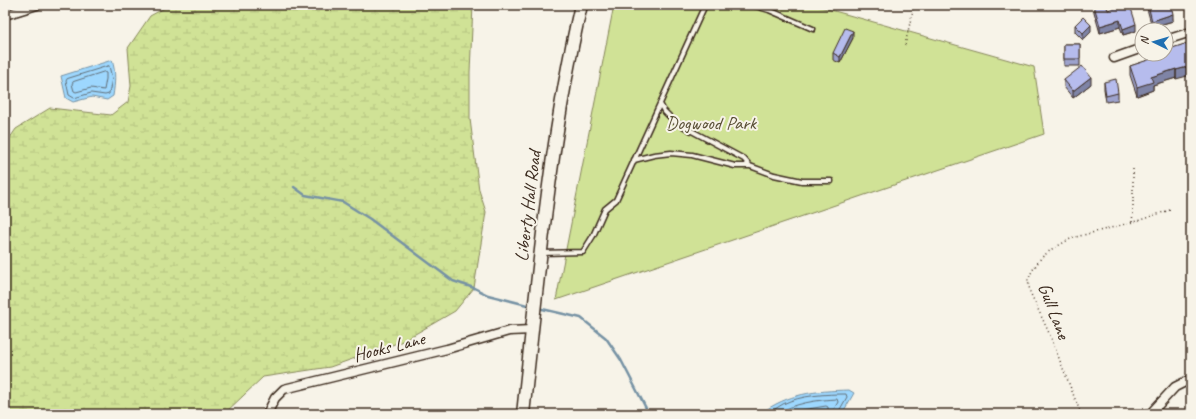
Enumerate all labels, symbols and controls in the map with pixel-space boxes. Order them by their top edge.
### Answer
north arrow [1134,22,1174,62]
text: N [1137,35,1151,45]
park label: Dogwood Park [666,111,757,135]
street label: Liberty Hall Road [509,146,547,263]
street label: Gull Lane [1032,280,1076,344]
street label: Hooks Lane [351,326,429,367]

